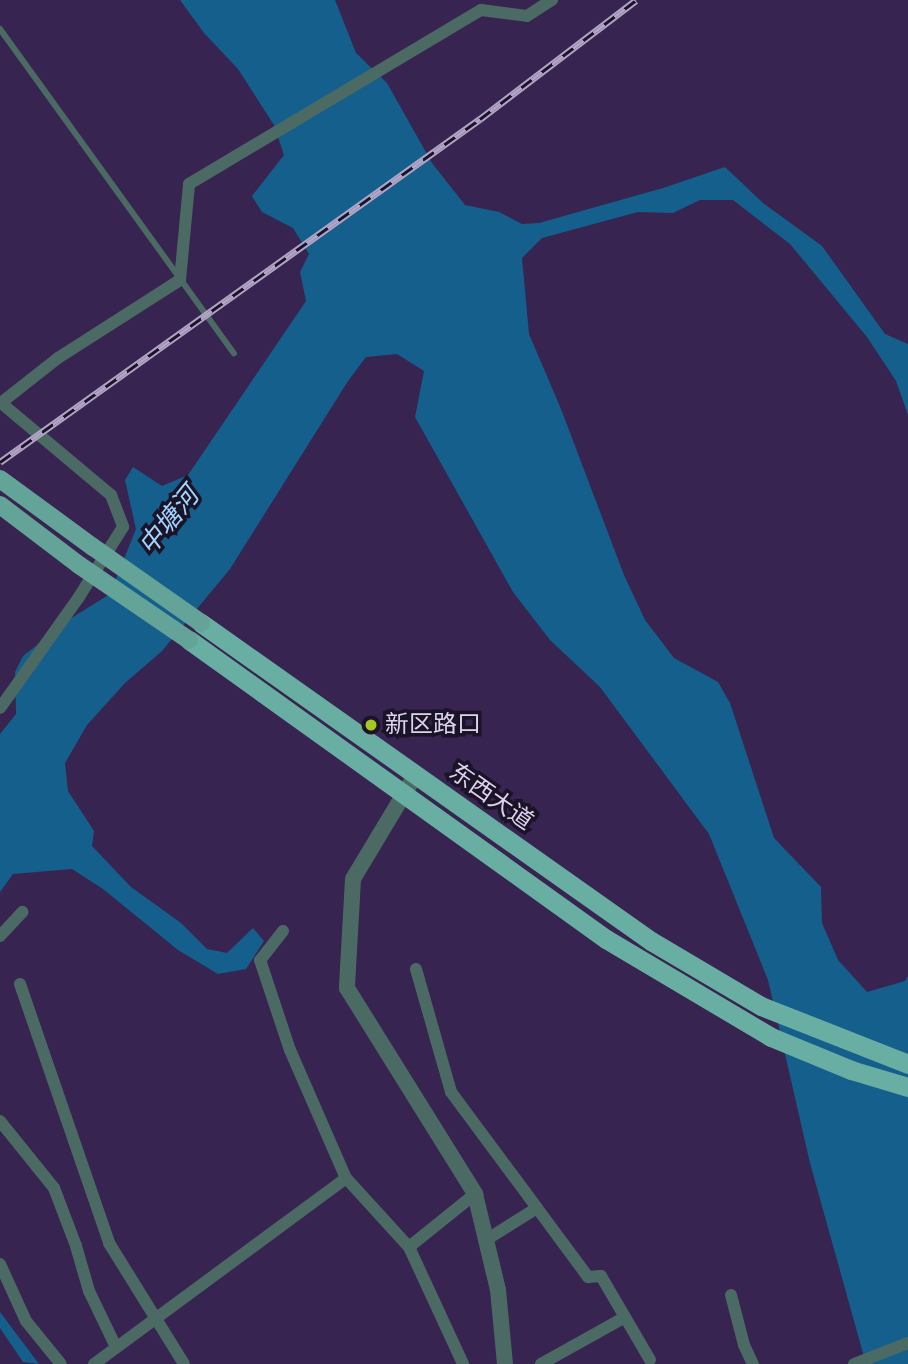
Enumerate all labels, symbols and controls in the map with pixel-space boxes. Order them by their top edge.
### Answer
water label: 中塘河 [132,481,206,561]
place label: 新区路口 [385,711,481,739]
marker: 新区路口 [363,717,379,733]
street label: 东西大道 [443,758,539,836]

